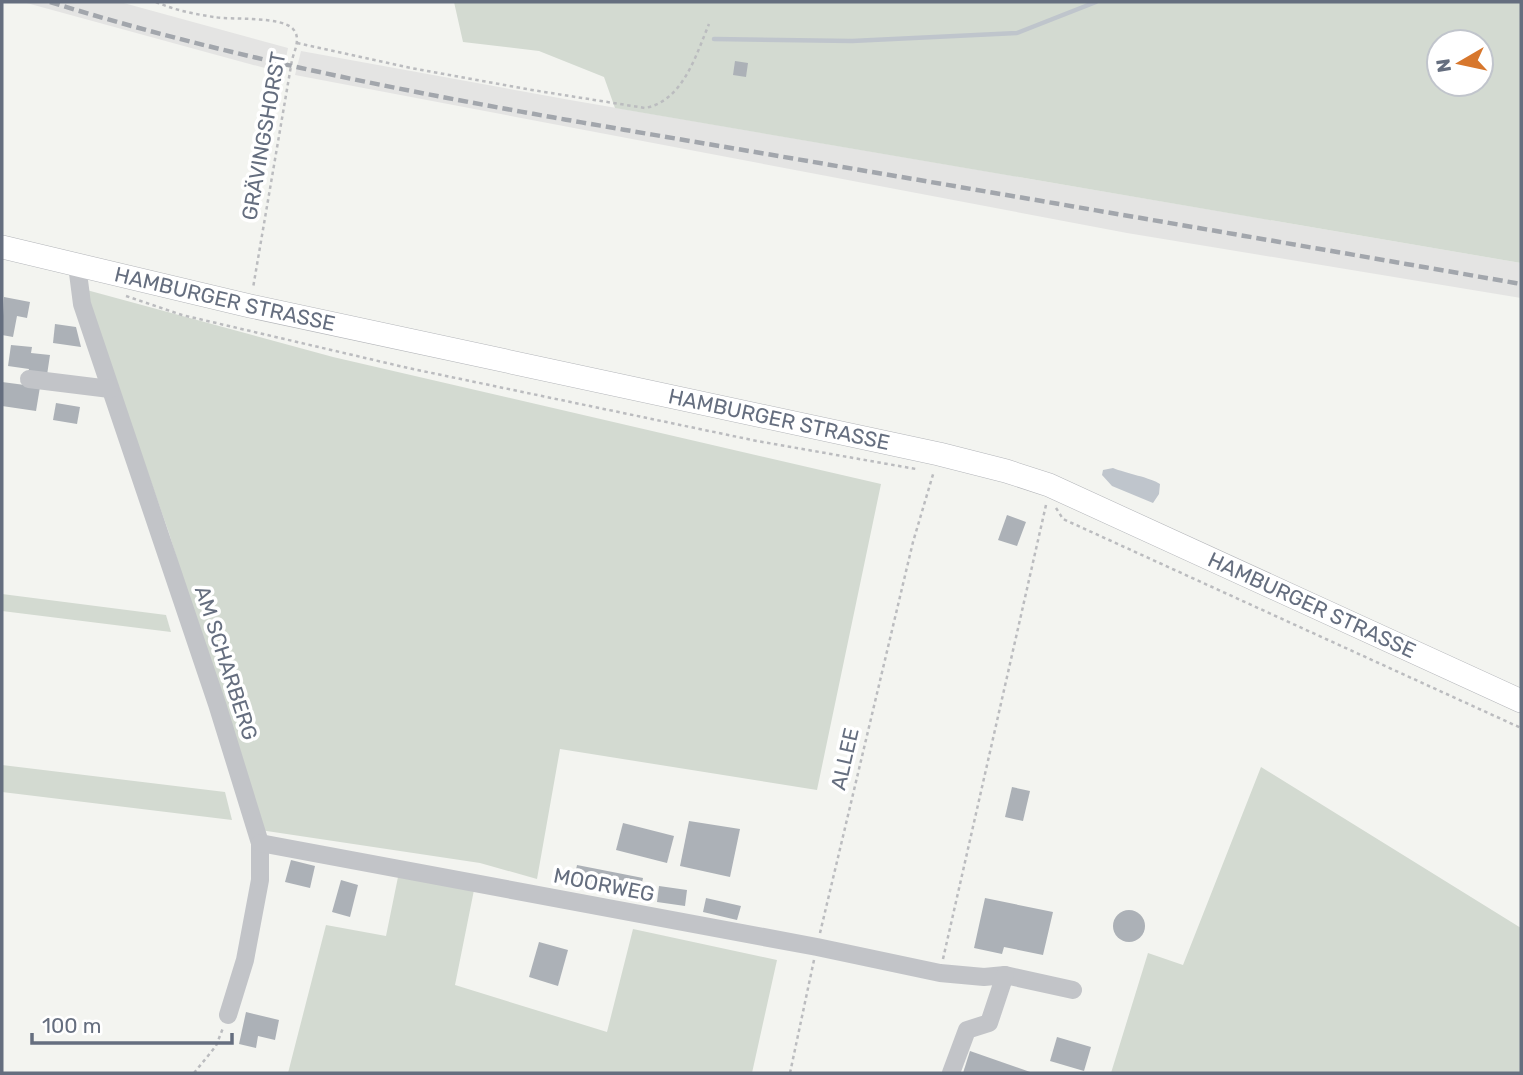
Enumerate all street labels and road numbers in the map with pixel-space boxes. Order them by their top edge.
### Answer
street label: GRÄVINGSHORST [236,50,291,222]
street label: HAMBURGER STRASSE [112,261,338,336]
street label: HAMBURGER STRASSE [666,383,892,455]
street label: HAMBURGER STRASSE [1204,546,1420,663]
street label: AM SCHARBERG [190,583,263,743]
street label: ALLEE [825,725,864,792]
street label: MOORWEG [551,862,657,907]

